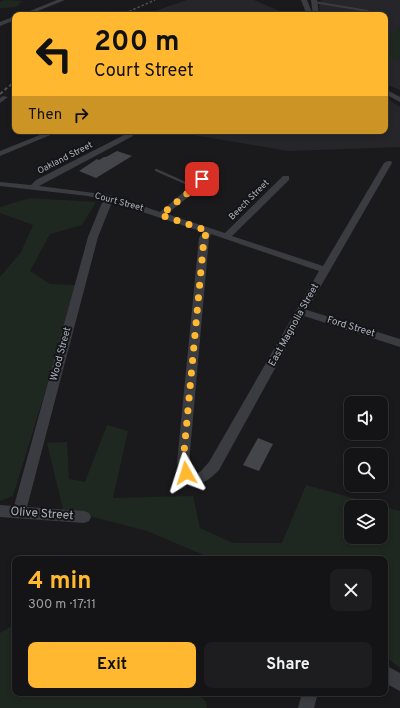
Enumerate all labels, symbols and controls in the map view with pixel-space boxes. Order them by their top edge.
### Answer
text: 200 m [94,25,180,61]
icon: left [28,28,80,80]
text: Court Street [94,60,194,83]
icon: right [70,104,92,126]
text: Then [28,106,62,125]
street label: Oakland Street [36,139,94,177]
pin [185,162,219,196]
icon: arrive [191,168,213,190]
street label: Beech Street [227,178,271,222]
street label: Court Street [93,190,145,214]
street label: East Magnolia Street [266,281,322,369]
street label: Ford Street [325,314,377,341]
street label: Wood Street [48,325,74,382]
map controls [344,396,388,544]
button: sound [344,396,388,440]
button: search [344,448,388,492]
position arrow [165,452,207,494]
button: layers [344,500,388,544]
street label: Olive Street [10,504,74,524]
text: 4 min [28,567,91,597]
button: close [330,569,372,611]
text: 300 m · 17:11 [28,597,96,613]
button: Exit [28,642,196,688]
button: Share [204,642,372,688]

